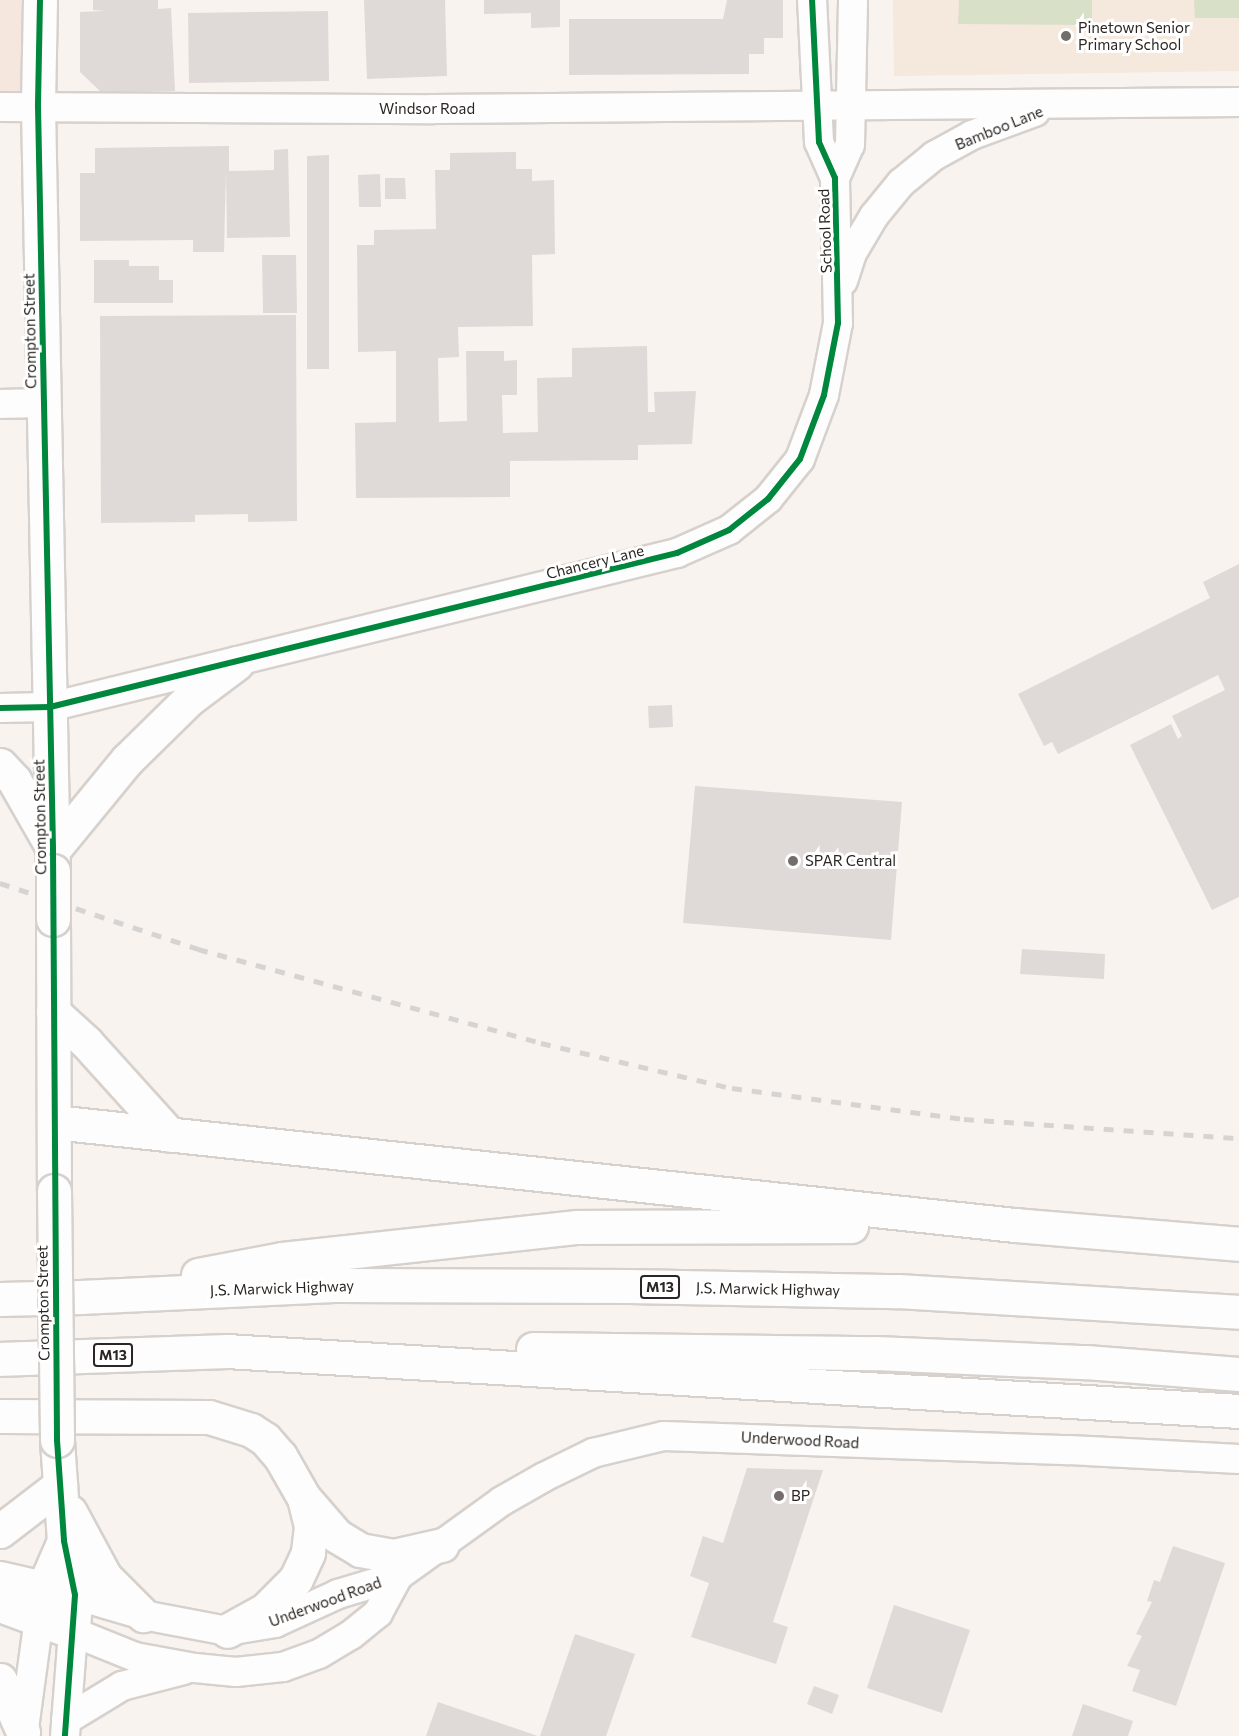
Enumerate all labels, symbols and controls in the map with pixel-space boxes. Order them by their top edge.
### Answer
place label: Pinetown Senior Primary School [1078,18,1190,53]
marker: Pinetown Senior Primary School [1059,29,1073,43]
street label: Windsor Road [379,100,475,118]
street label: Bamboo Lane [952,102,1046,154]
street label: School Road [815,188,835,274]
street label: Crompton Street [20,273,40,389]
street label: Chancery Lane [544,541,646,583]
street label: Crompton Street [30,759,50,875]
place label: SPAR Central [805,852,896,870]
marker: SPAR Central [786,854,800,868]
street label: Crompton Street [33,1245,53,1361]
street label: J.S. Marwick Highway [210,1276,354,1300]
road number: M13 [639,1276,681,1298]
street label: J.S. Marwick Highway [696,1279,840,1299]
road number: M13 [92,1344,134,1366]
street label: Underwood Road [740,1428,860,1452]
place label: BP [791,1487,810,1505]
marker: BP [772,1489,786,1503]
street label: Underwood Road [266,1573,384,1631]

